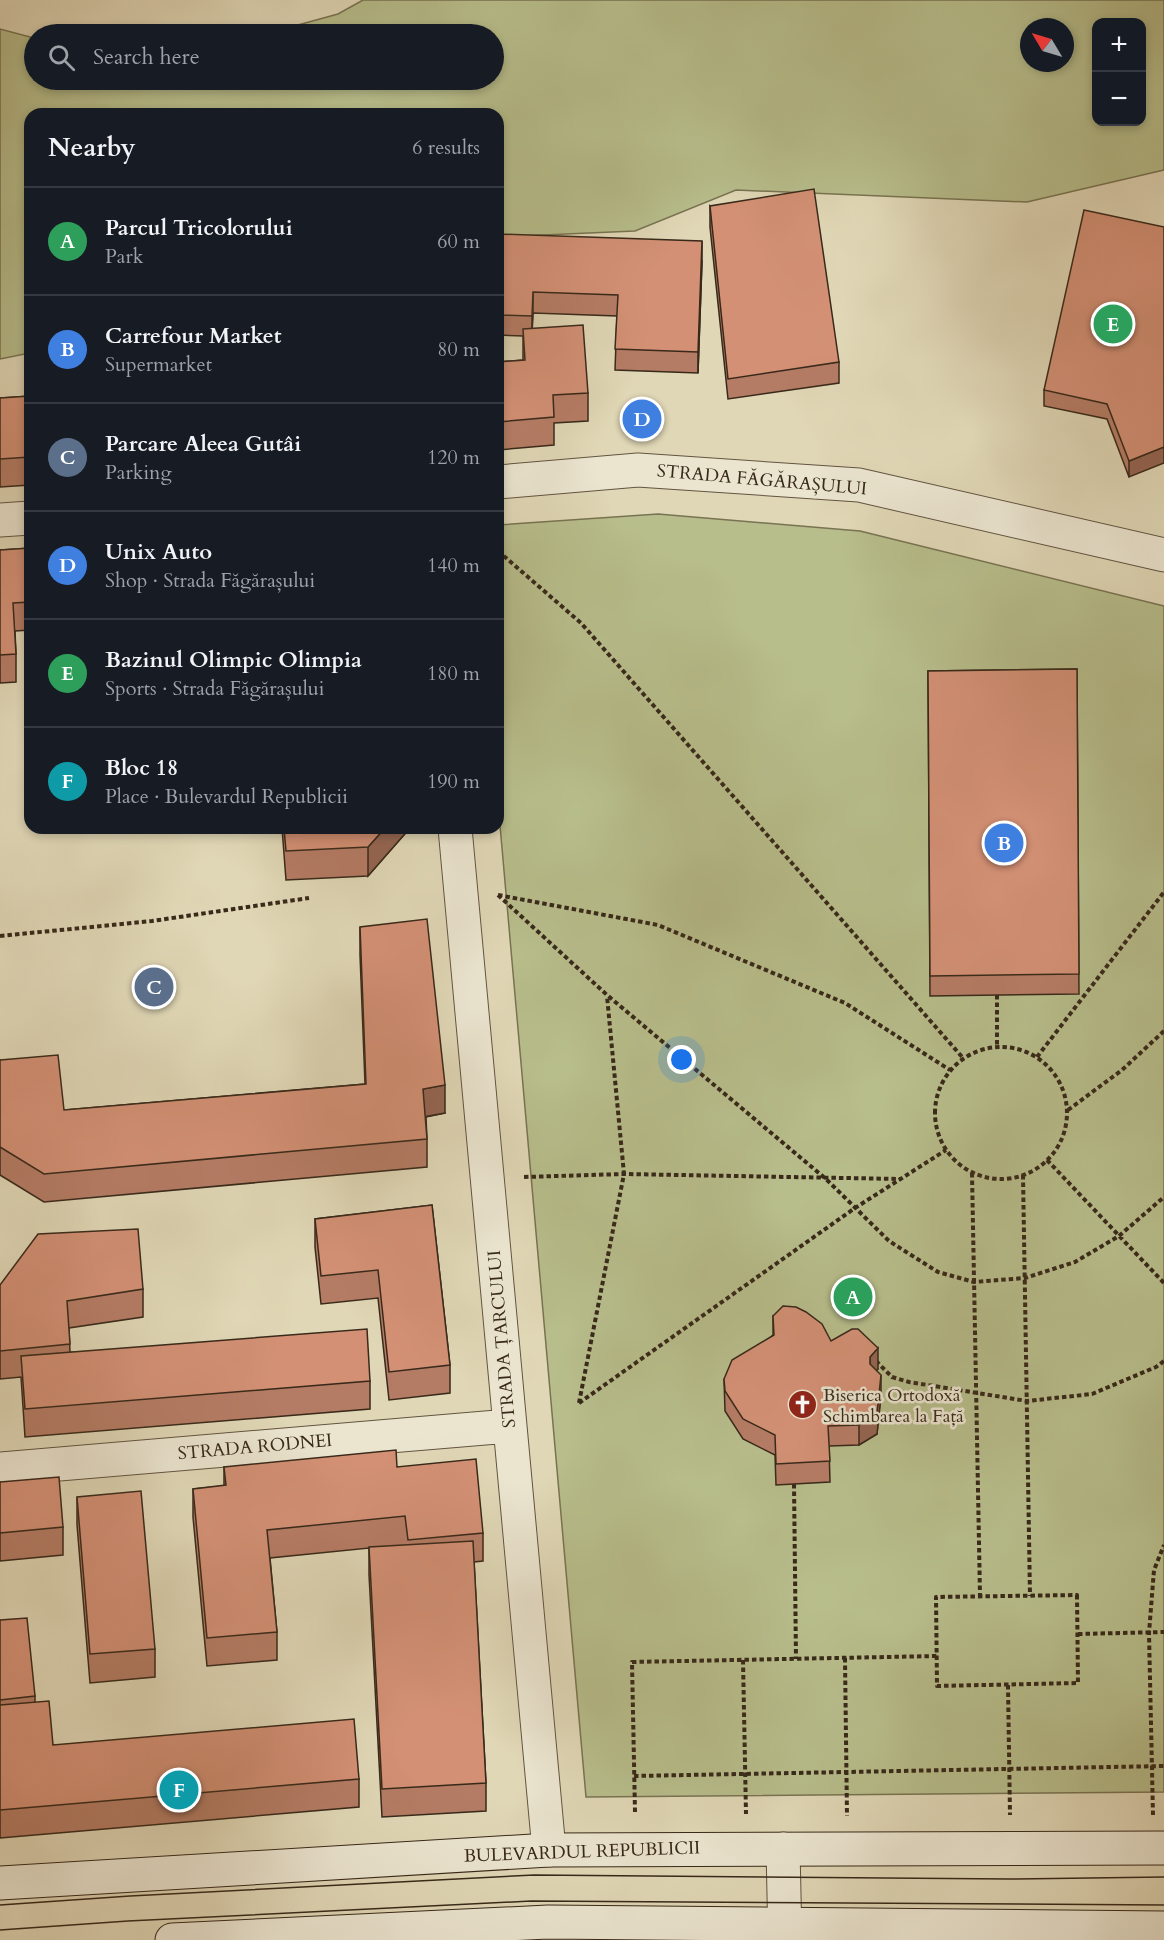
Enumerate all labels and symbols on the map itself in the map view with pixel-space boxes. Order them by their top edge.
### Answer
north arrow [1020,18,1074,72]
pin: E [1094,302,1132,346]
pin: D [622,396,662,442]
street label: STRADA FĂGĂRAȘULUI [656,458,868,502]
pin: B [984,820,1024,866]
pin: C [134,964,174,1010]
your location [667,1045,696,1074]
street label: STRADA ȚARCULUI [482,1249,522,1429]
pin: A [834,1274,872,1320]
place label: Biserica Ortodoxă Schimbarea la Față [823,1383,964,1429]
church icon: Biserica Ortodoxă Schimbarea la Față [786,1389,818,1421]
street label: STRADA RODNEI [177,1428,333,1466]
pin: F [160,1768,198,1812]
street label: BULEVARDUL REPUBLICII [463,1835,701,1869]

